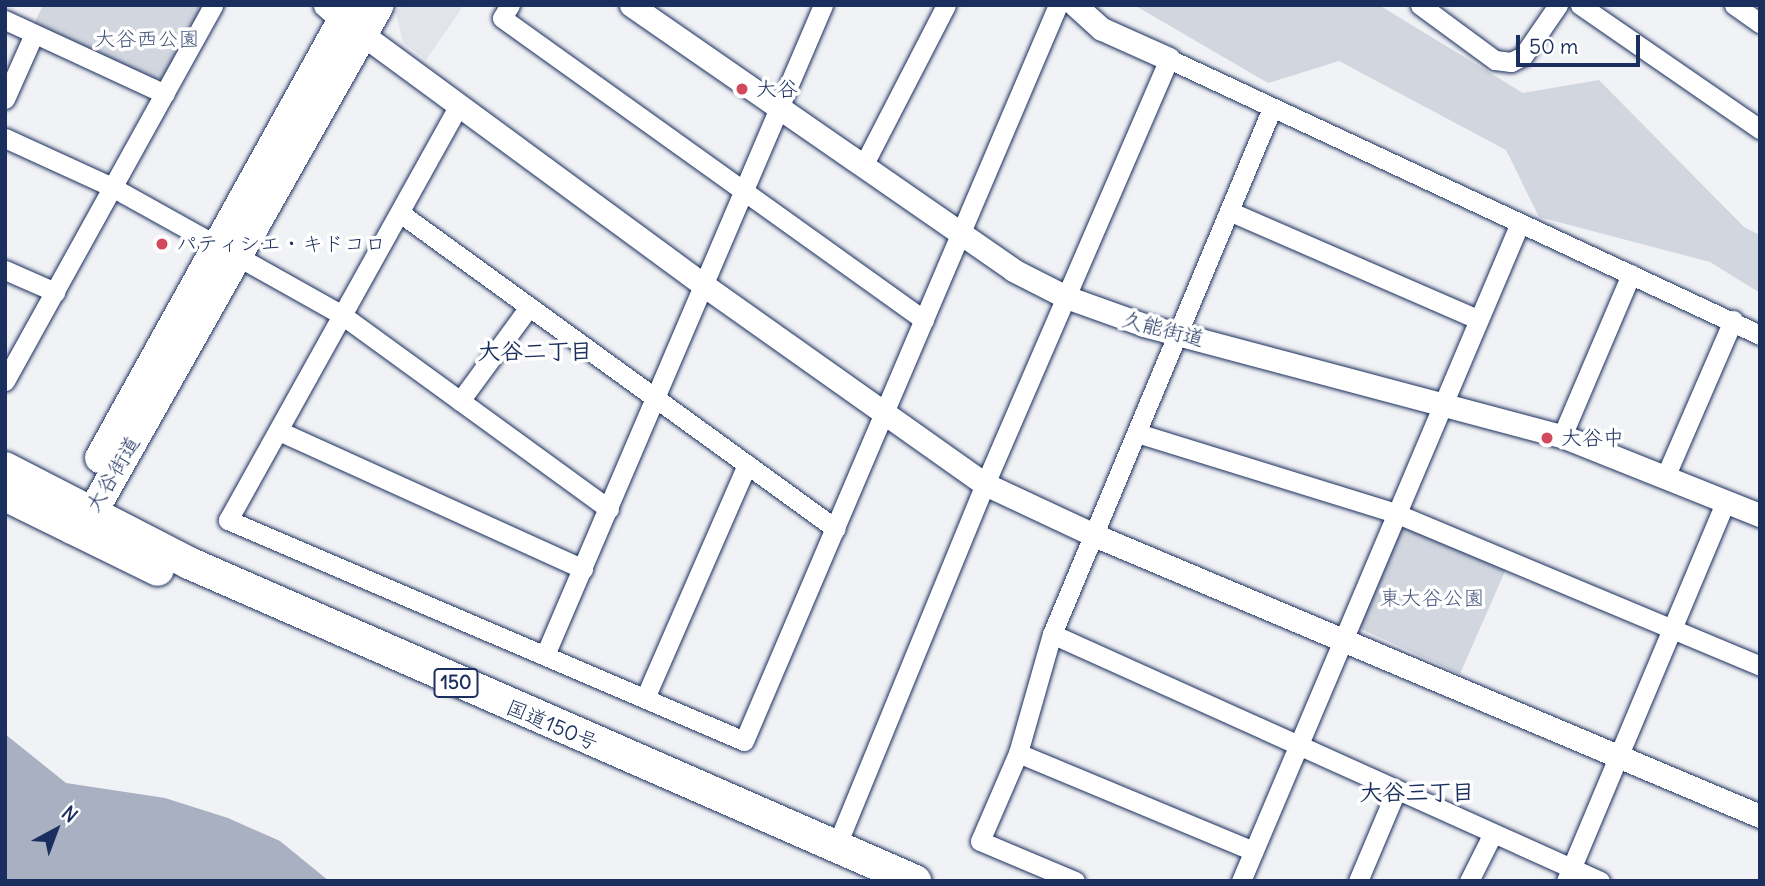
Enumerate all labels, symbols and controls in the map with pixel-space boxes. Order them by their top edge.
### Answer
scale bar [1520,21,1644,65]
park label: 大谷西公園 [95,26,199,52]
text: 50 m [1529,33,1578,60]
place label: 大谷 [756,76,798,102]
marker: 大谷 [734,81,750,97]
place label: パティシエ・キドコロ [176,231,386,257]
marker: パティシエ・キドコロ [154,236,170,252]
street label: 久能街道 [1119,306,1207,352]
district label: 大谷二丁目 [478,337,592,365]
place label: 大谷中 [1561,425,1624,451]
marker: 大谷中 [1539,430,1555,446]
street label: 大谷街道 [81,432,145,516]
park label: 東大谷公園 [1380,585,1484,611]
road number: 150 [433,668,479,698]
street label: 国道150号 [502,694,602,756]
district label: 大谷三丁目 [1360,778,1474,806]
north arrow [21,795,91,865]
text: N [57,801,83,828]

